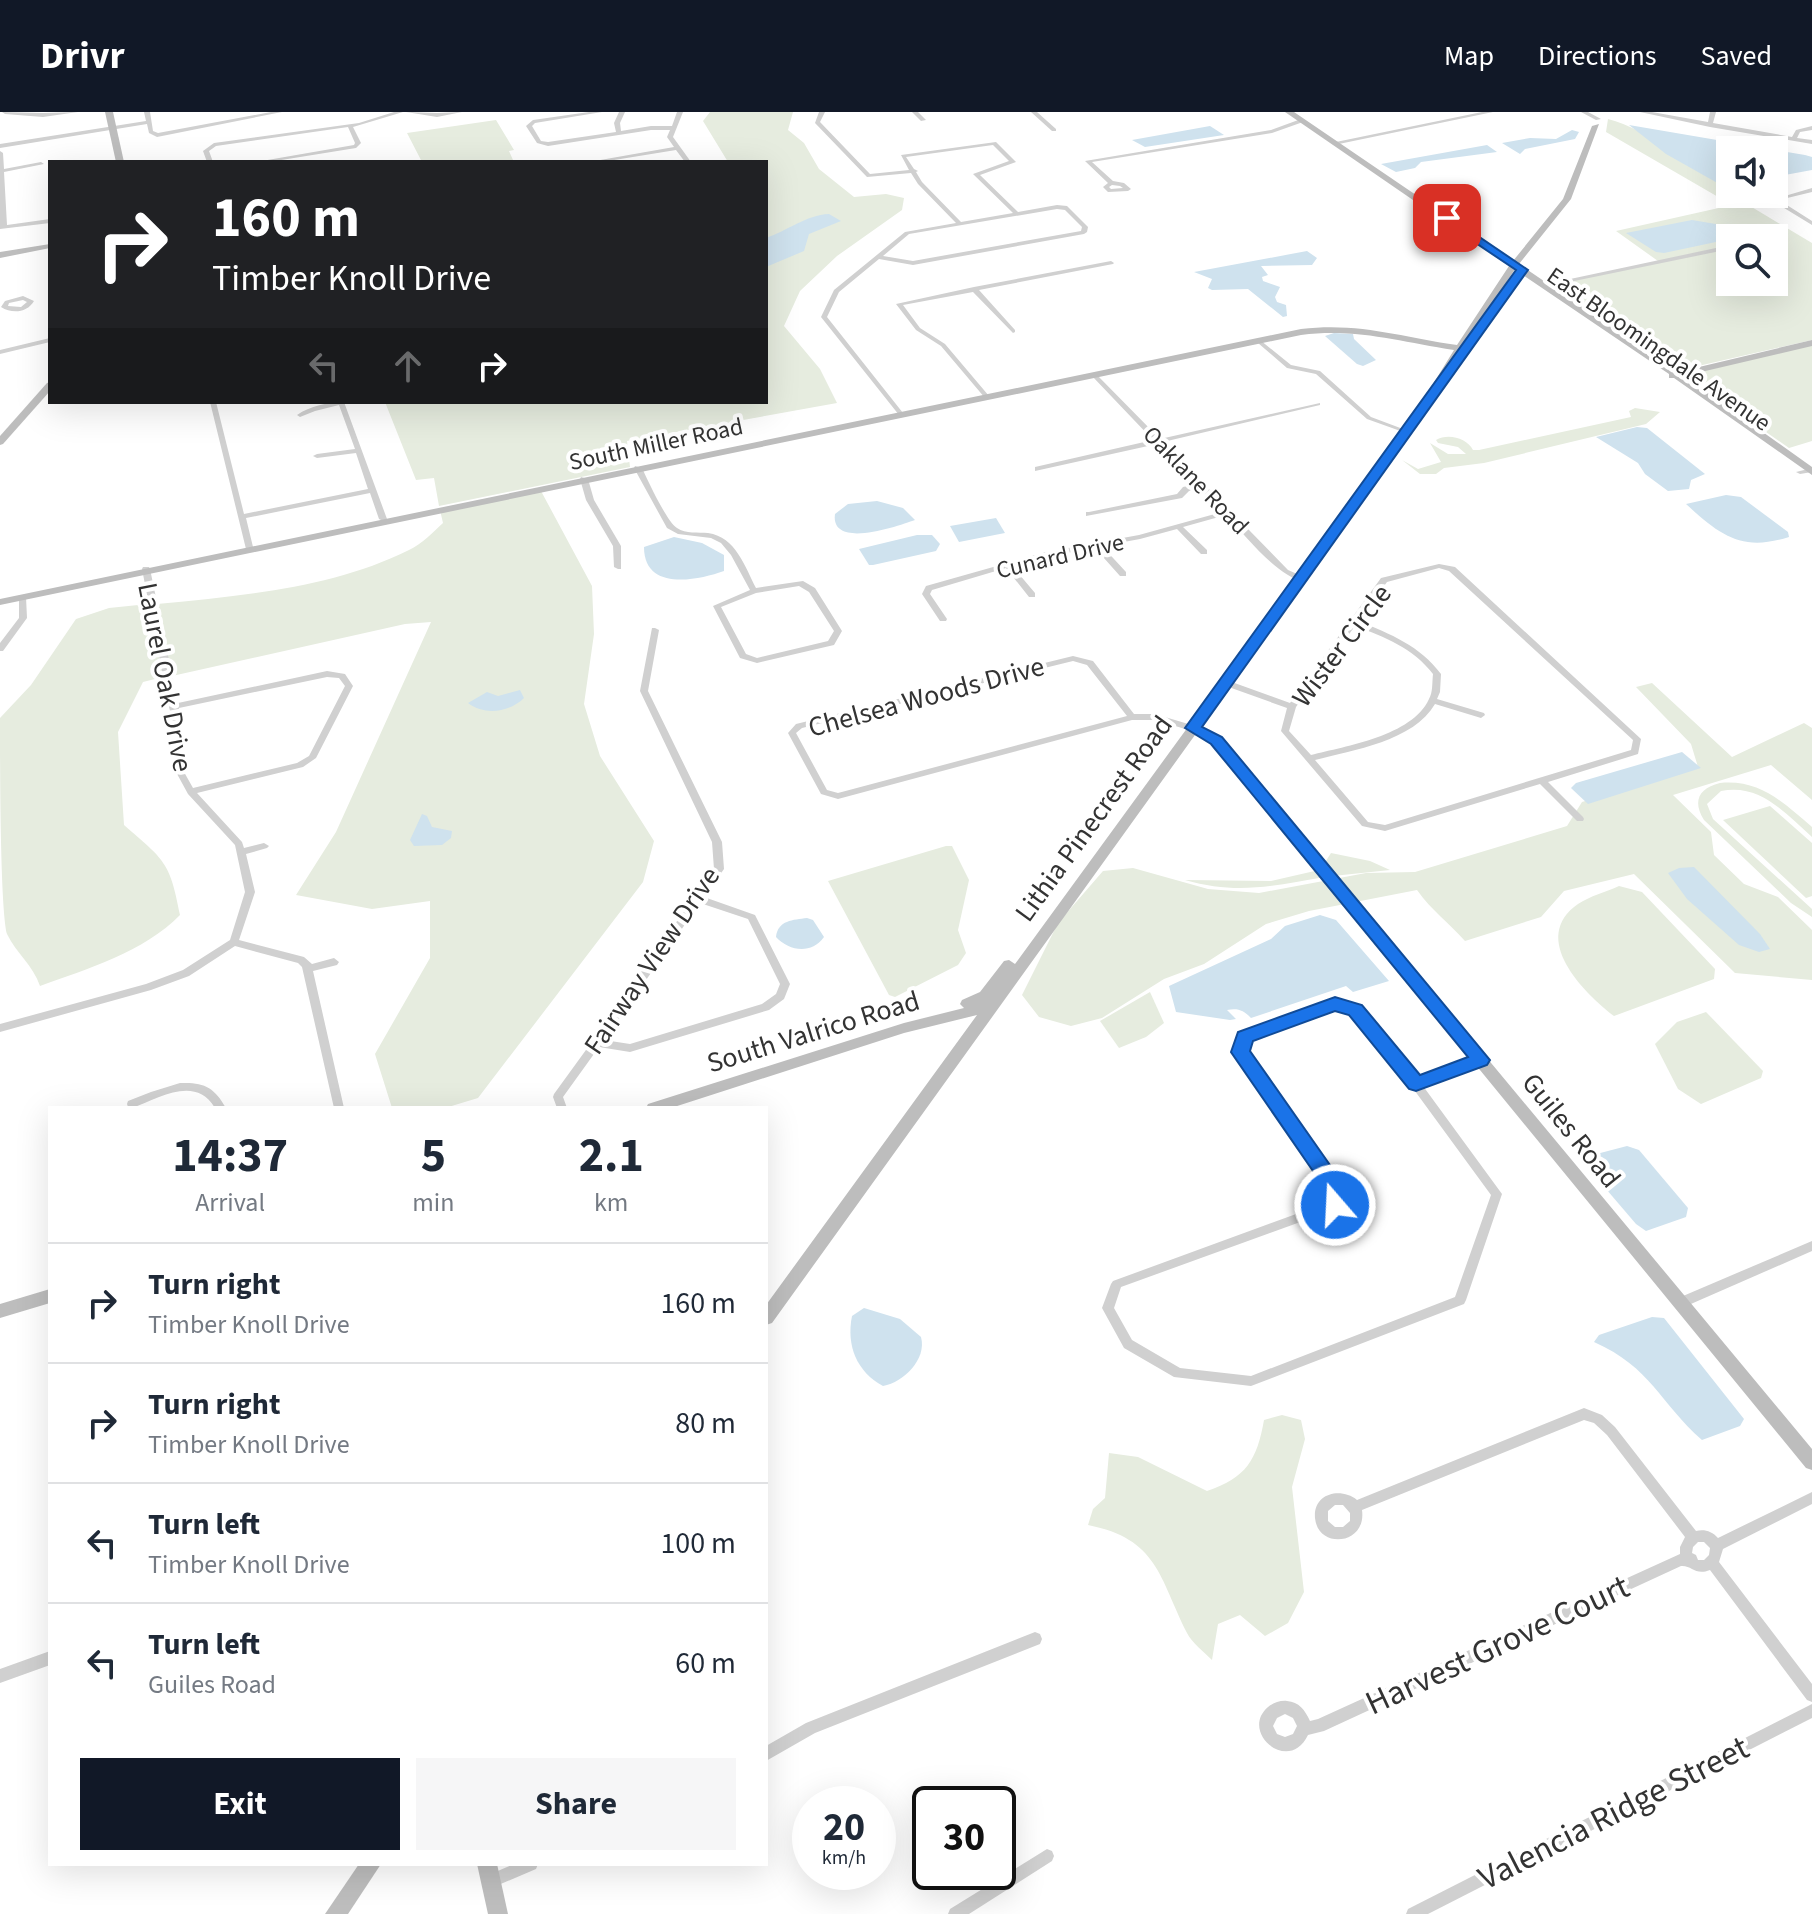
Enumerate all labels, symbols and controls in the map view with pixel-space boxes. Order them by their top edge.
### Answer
text: Drivr [40,29,125,83]
text: Map [1444,36,1494,76]
text: Directions [1538,36,1657,76]
text: Saved [1701,36,1772,76]
map controls [1716,136,1788,296]
button: sound [1716,136,1788,208]
text: 160 m [212,179,360,258]
pin [1413,184,1481,252]
icon: right [80,192,184,296]
icon: arrive [1425,196,1469,240]
button: search [1716,224,1788,296]
text: Timber Knoll Drive [212,253,491,304]
street label: East Bloomingdale Avenue [1540,259,1778,440]
icon: left [302,344,346,388]
icon: ahead [386,344,430,388]
icon: right [470,344,514,388]
street label: South Miller Road [566,409,746,480]
street label: Oaklane Road [1135,418,1257,543]
street label: Cunard Drive [993,525,1127,588]
street label: Wister Circle [1282,576,1401,715]
street label: Laurel Oak Drive [127,579,203,775]
street label: Chelsea Woods Drive [804,646,1049,748]
street label: Lithia Pinecrest Road [1005,707,1182,930]
street label: Fairway View Drive [574,859,730,1062]
street label: South Valrico Road [702,981,925,1083]
street label: Guiles Road [1512,1064,1630,1197]
text: 14:37 [172,1122,288,1190]
text: 5 [421,1122,446,1190]
text: 2.1 [579,1122,644,1190]
position arrow [1293,1163,1377,1247]
text: Arrival [195,1184,265,1221]
text: min [412,1184,454,1221]
text: km [594,1184,628,1221]
text: Turn right [148,1263,280,1306]
icon: right [80,1281,124,1325]
text: 160 m [660,1282,736,1325]
text: Timber Knoll Drive [148,1306,350,1343]
text: Turn right [148,1383,280,1426]
icon: right [80,1401,124,1445]
text: 80 m [675,1402,736,1445]
text: Timber Knoll Drive [148,1426,350,1463]
text: Turn left [148,1503,260,1546]
icon: left [80,1521,124,1565]
text: 100 m [660,1522,736,1565]
text: Timber Knoll Drive [148,1546,350,1583]
street label: Harvest Grove Court [1358,1562,1638,1728]
text: Turn left [148,1623,260,1666]
icon: left [80,1641,124,1685]
text: 60 m [675,1642,736,1685]
text: Guiles Road [148,1666,276,1703]
street label: Valencia Ridge Street [1470,1724,1758,1903]
button: Exit [80,1758,400,1850]
button: Share [416,1758,736,1850]
speed limit sign: 30 [912,1786,1016,1890]
text: 20 [823,1799,865,1856]
text: km/h [822,1844,866,1872]

